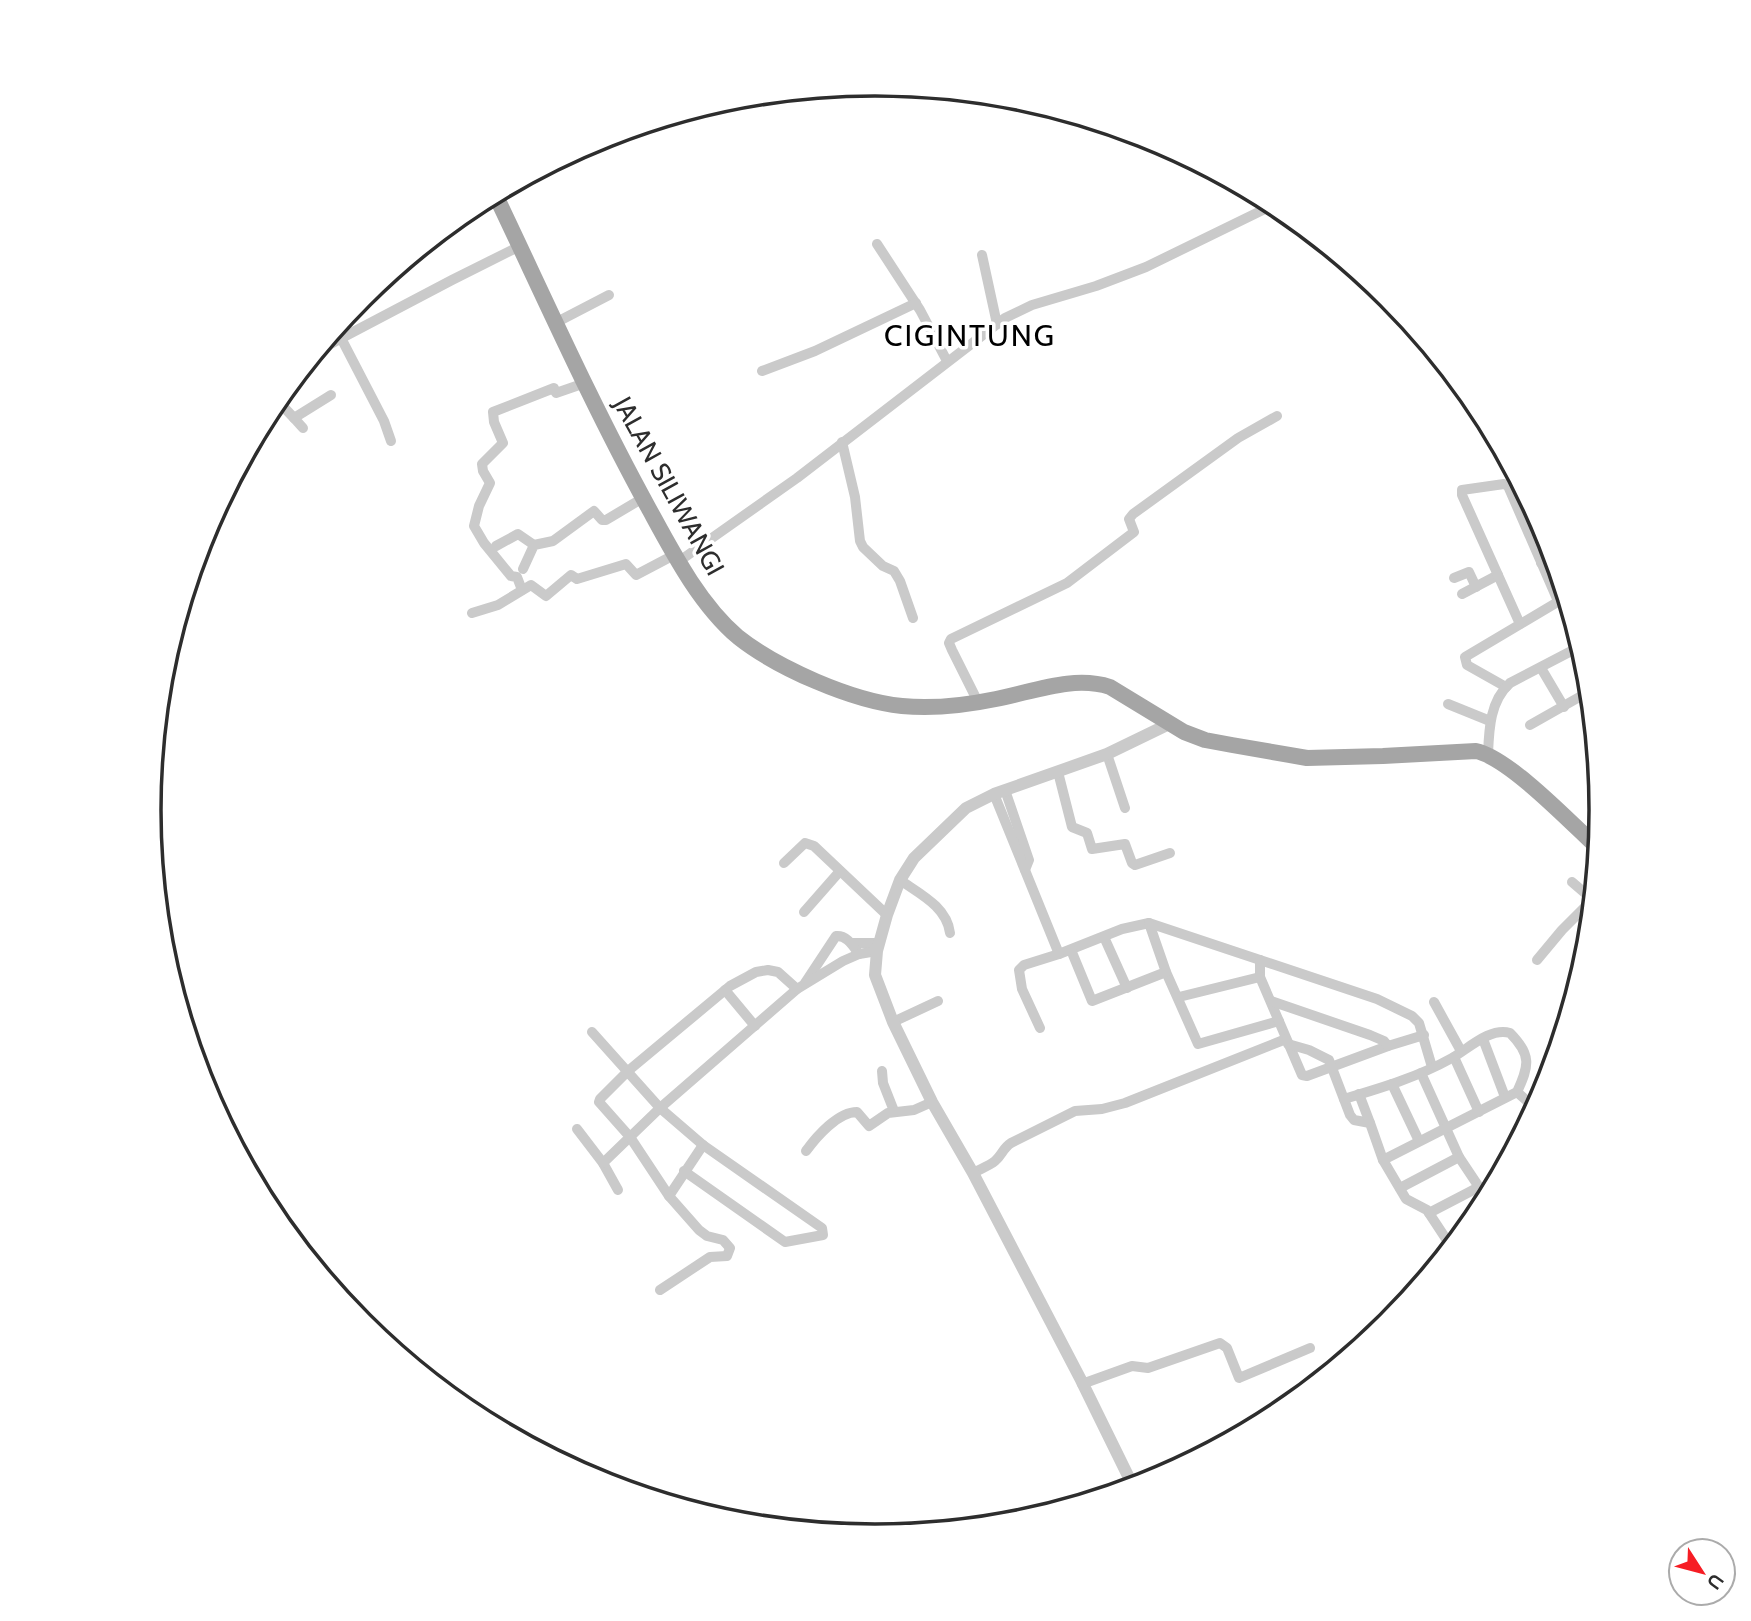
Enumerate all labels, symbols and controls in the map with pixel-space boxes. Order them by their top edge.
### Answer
district label: CIGINTUNG [884,317,1056,354]
street label: JALAN SILIWANGI [606,390,731,581]
north arrow [1667,1537,1737,1607]
text: U [1702,1569,1729,1594]

